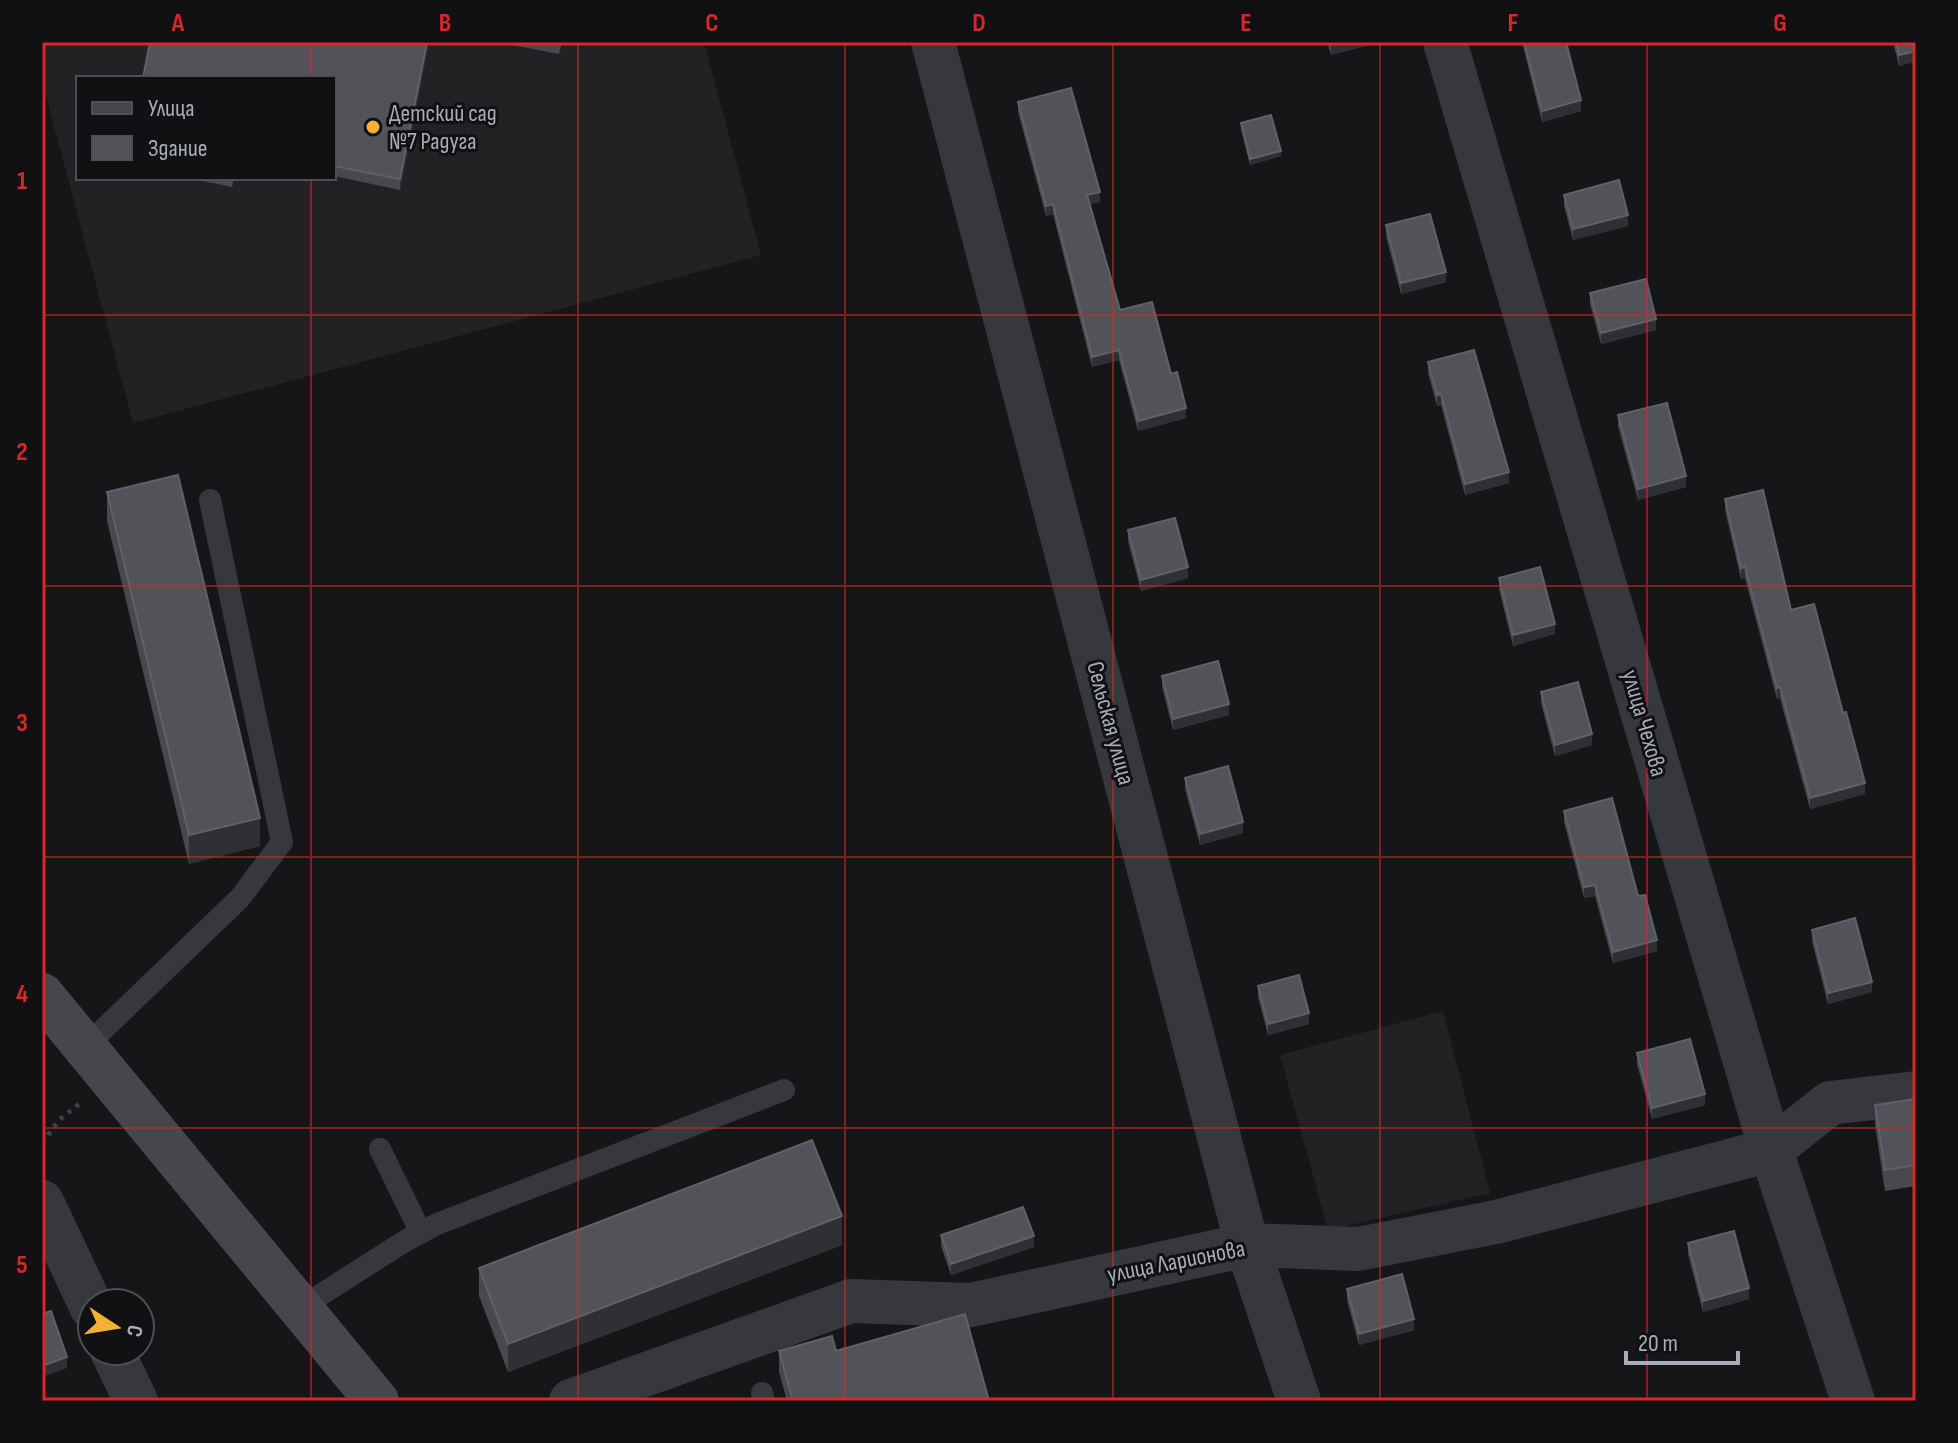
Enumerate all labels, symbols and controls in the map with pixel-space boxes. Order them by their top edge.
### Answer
text: A [171,8,185,39]
text: B [439,8,451,39]
text: C [705,8,719,39]
text: D [972,8,986,39]
text: E [1240,8,1252,39]
text: F [1508,8,1519,39]
text: G [1773,8,1787,39]
legend [76,76,336,180]
text: Улица [148,94,194,123]
place label: Детский сад №7 Радуга [389,99,497,156]
marker: Детский сад №7 Радуга [364,118,382,136]
text: Здание [148,134,207,163]
text: 1 [17,166,27,197]
text: 2 [16,437,28,468]
street label: Сельская улица [1080,658,1141,788]
street label: улица Чехова [1615,666,1674,780]
text: 3 [16,708,28,739]
text: 4 [16,979,28,1010]
street label: улица Ларионова [1105,1234,1247,1289]
text: 5 [16,1250,28,1281]
north arrow [76,1287,156,1367]
scale bar [1626,1315,1738,1365]
text: С [120,1323,148,1339]
text: 20 m [1638,1329,1678,1358]

